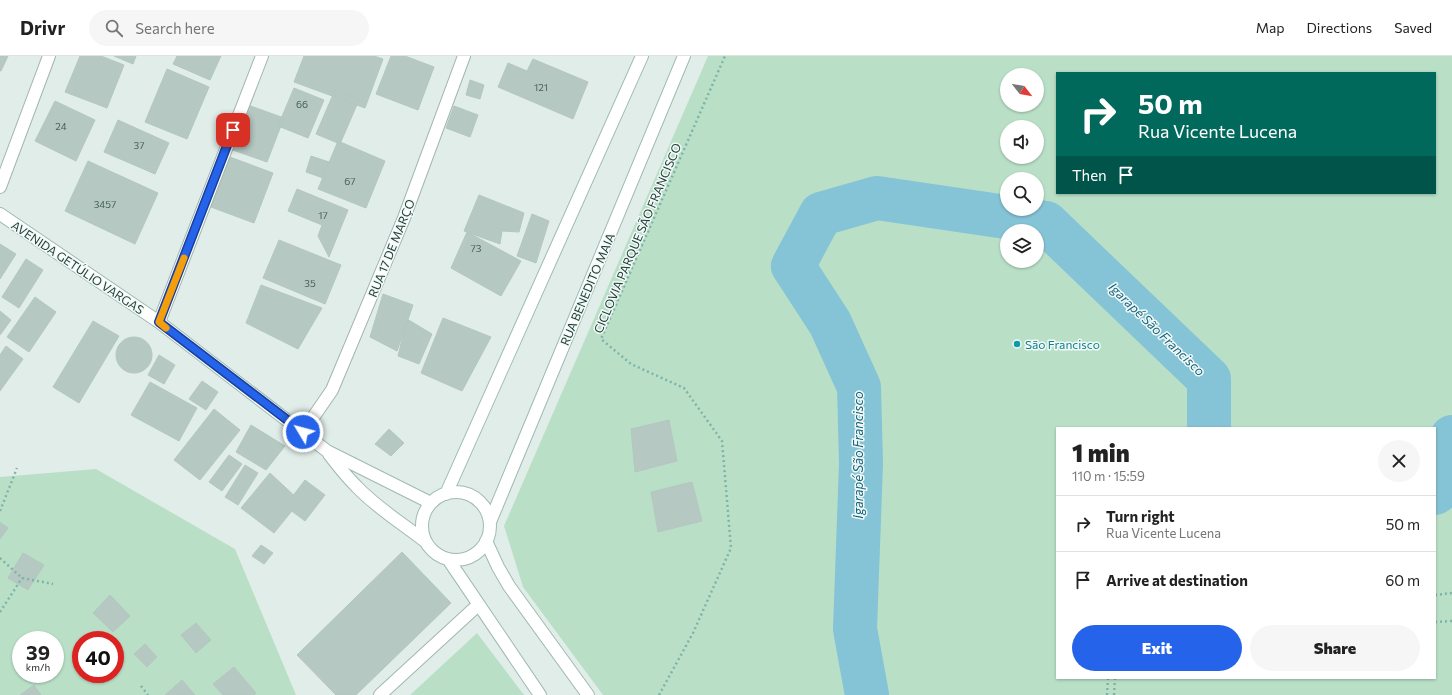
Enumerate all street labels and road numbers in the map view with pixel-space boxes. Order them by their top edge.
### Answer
street label: CICLOVIA PARQUE SÃO FRANCISCO [590,141,684,335]
street label: RUA 17 DE MARÇO [365,197,417,299]
street label: AVENIDA GETÚLIO VARGAS [9,217,147,317]
street label: RUA BENEDITO MAIA [557,231,617,347]

